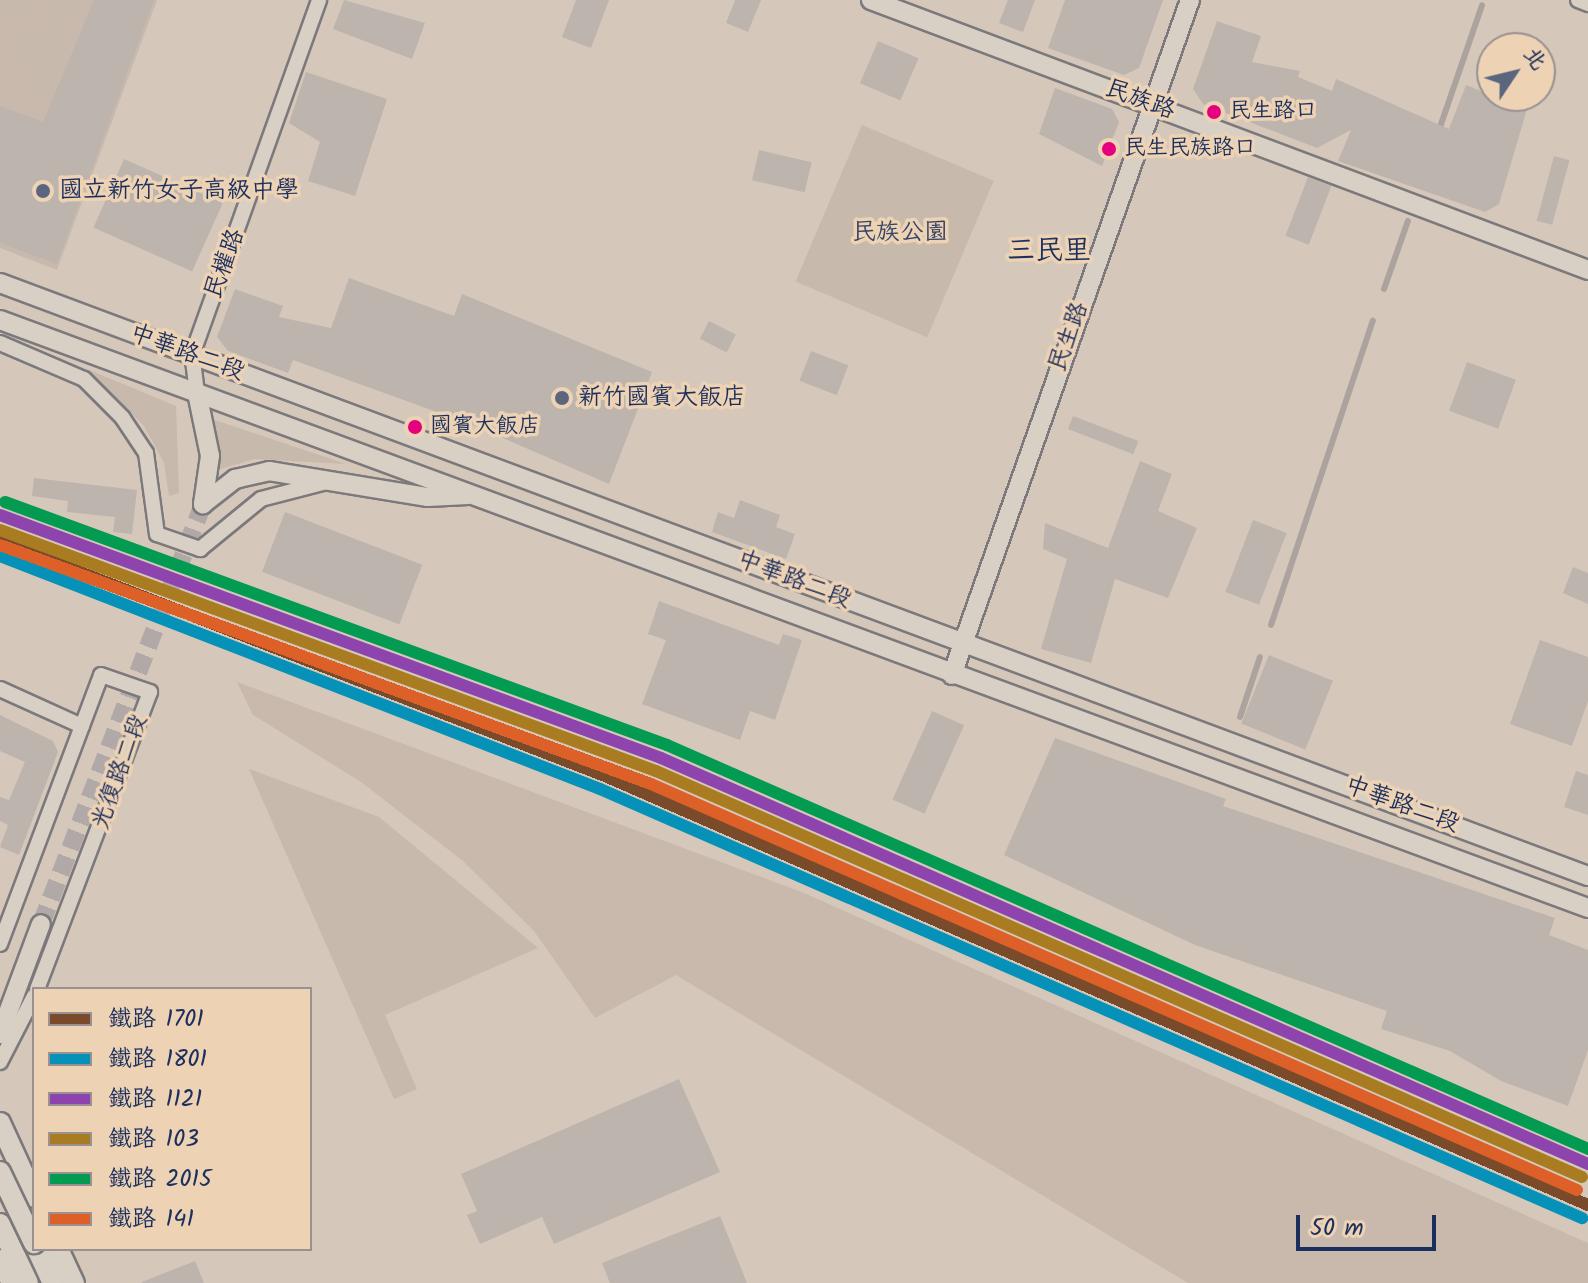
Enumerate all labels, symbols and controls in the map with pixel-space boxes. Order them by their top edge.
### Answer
north arrow [1476,32,1556,112]
text: 北 [1514,40,1555,78]
street label: 民族路 [1101,74,1179,126]
place label: 民生路口 [1229,99,1317,125]
marker: 民生路口 [1206,104,1222,120]
place label: 民生民族路口 [1124,136,1256,162]
marker: 民生民族路口 [1101,141,1117,157]
place label: 國立新竹女子高級中學 [59,177,299,205]
marker: 國立新竹女子高級中學 [34,182,52,200]
park label: 民族公園 [852,219,948,247]
street label: 民權路 [199,225,251,303]
district label: 三民里 [1007,235,1091,269]
street label: 民生路 [1043,298,1095,376]
street label: 中華路二段 [126,319,248,387]
place label: 新竹國賓大飯店 [578,384,746,412]
marker: 新竹國賓大飯店 [553,389,571,407]
place label: 國賓大飯店 [430,414,540,440]
marker: 國賓大飯店 [407,419,423,435]
street label: 中華路二段 [733,545,855,615]
street label: 光復路二段 [86,711,154,833]
street label: 中華路二段 [1341,771,1463,839]
legend [32,987,312,1251]
text: 鐵路 1701 [108,1000,204,1039]
text: 鐵路 1801 [108,1040,207,1079]
text: 鐵路 1121 [108,1080,202,1119]
text: 鐵路 103 [108,1120,199,1159]
text: 鐵路 2015 [108,1160,212,1199]
scale bar [1300,1199,1440,1249]
text: 鐵路 141 [108,1200,194,1239]
text: 50 m [1310,1209,1364,1248]

